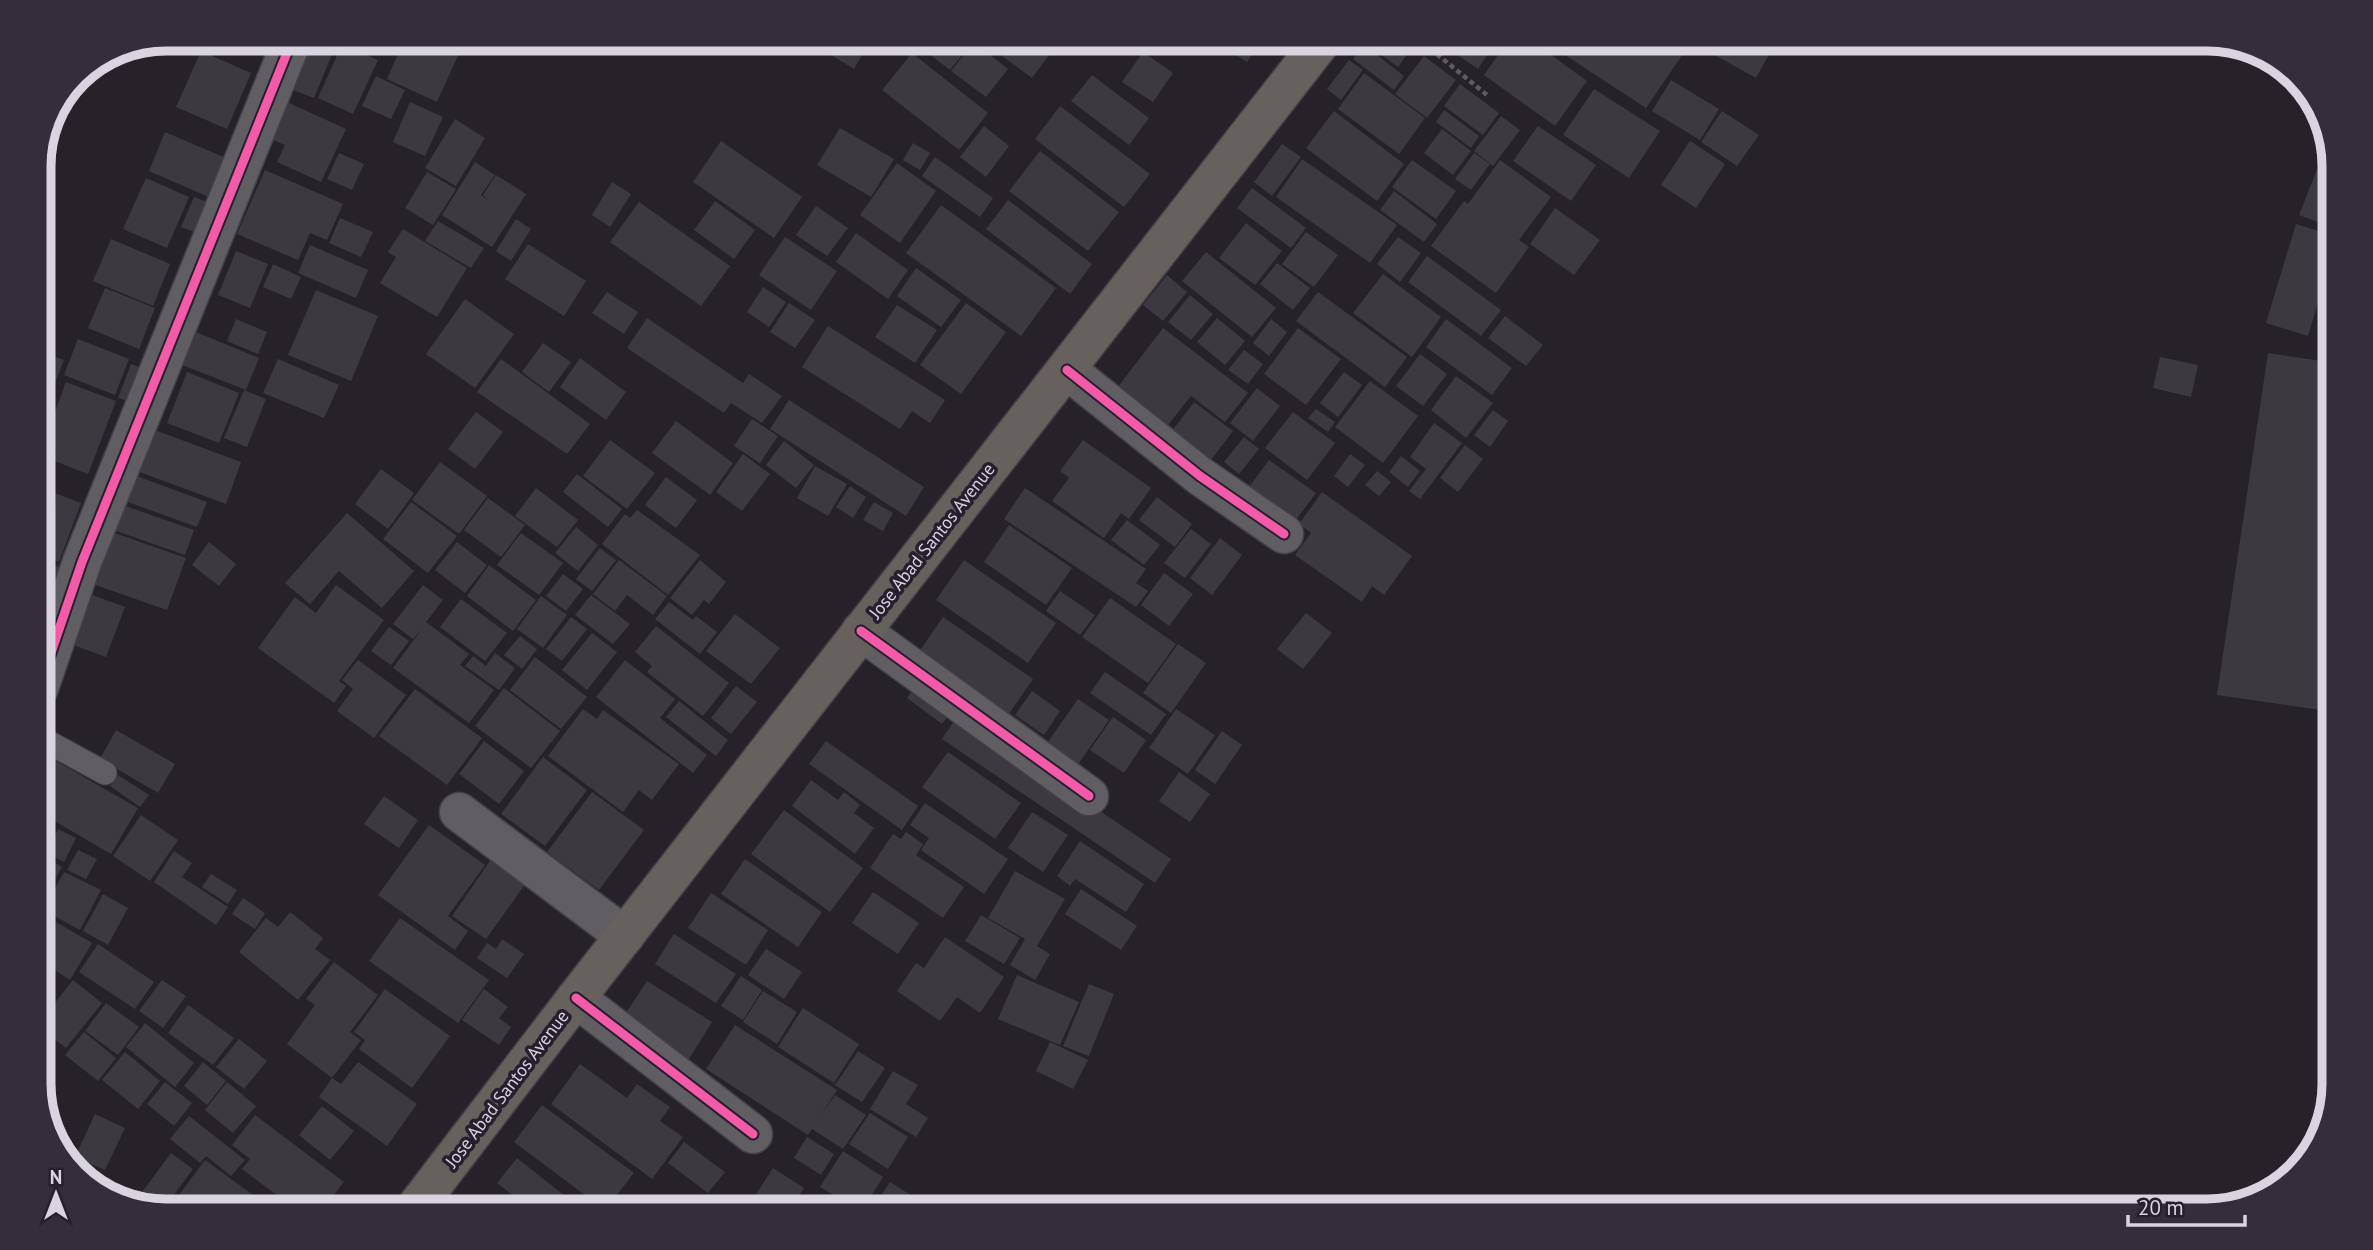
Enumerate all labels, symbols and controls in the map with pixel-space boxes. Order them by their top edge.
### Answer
street label: Jose Abad Santos Avenue [863,458,1000,624]
street label: Jose Abad Santos Avenue [439,1005,573,1173]
north arrow [21,1159,91,1229]
text: N [50,1165,62,1189]
scale bar [2128,1184,2245,1228]
text: 20 m [2138,1194,2184,1221]

